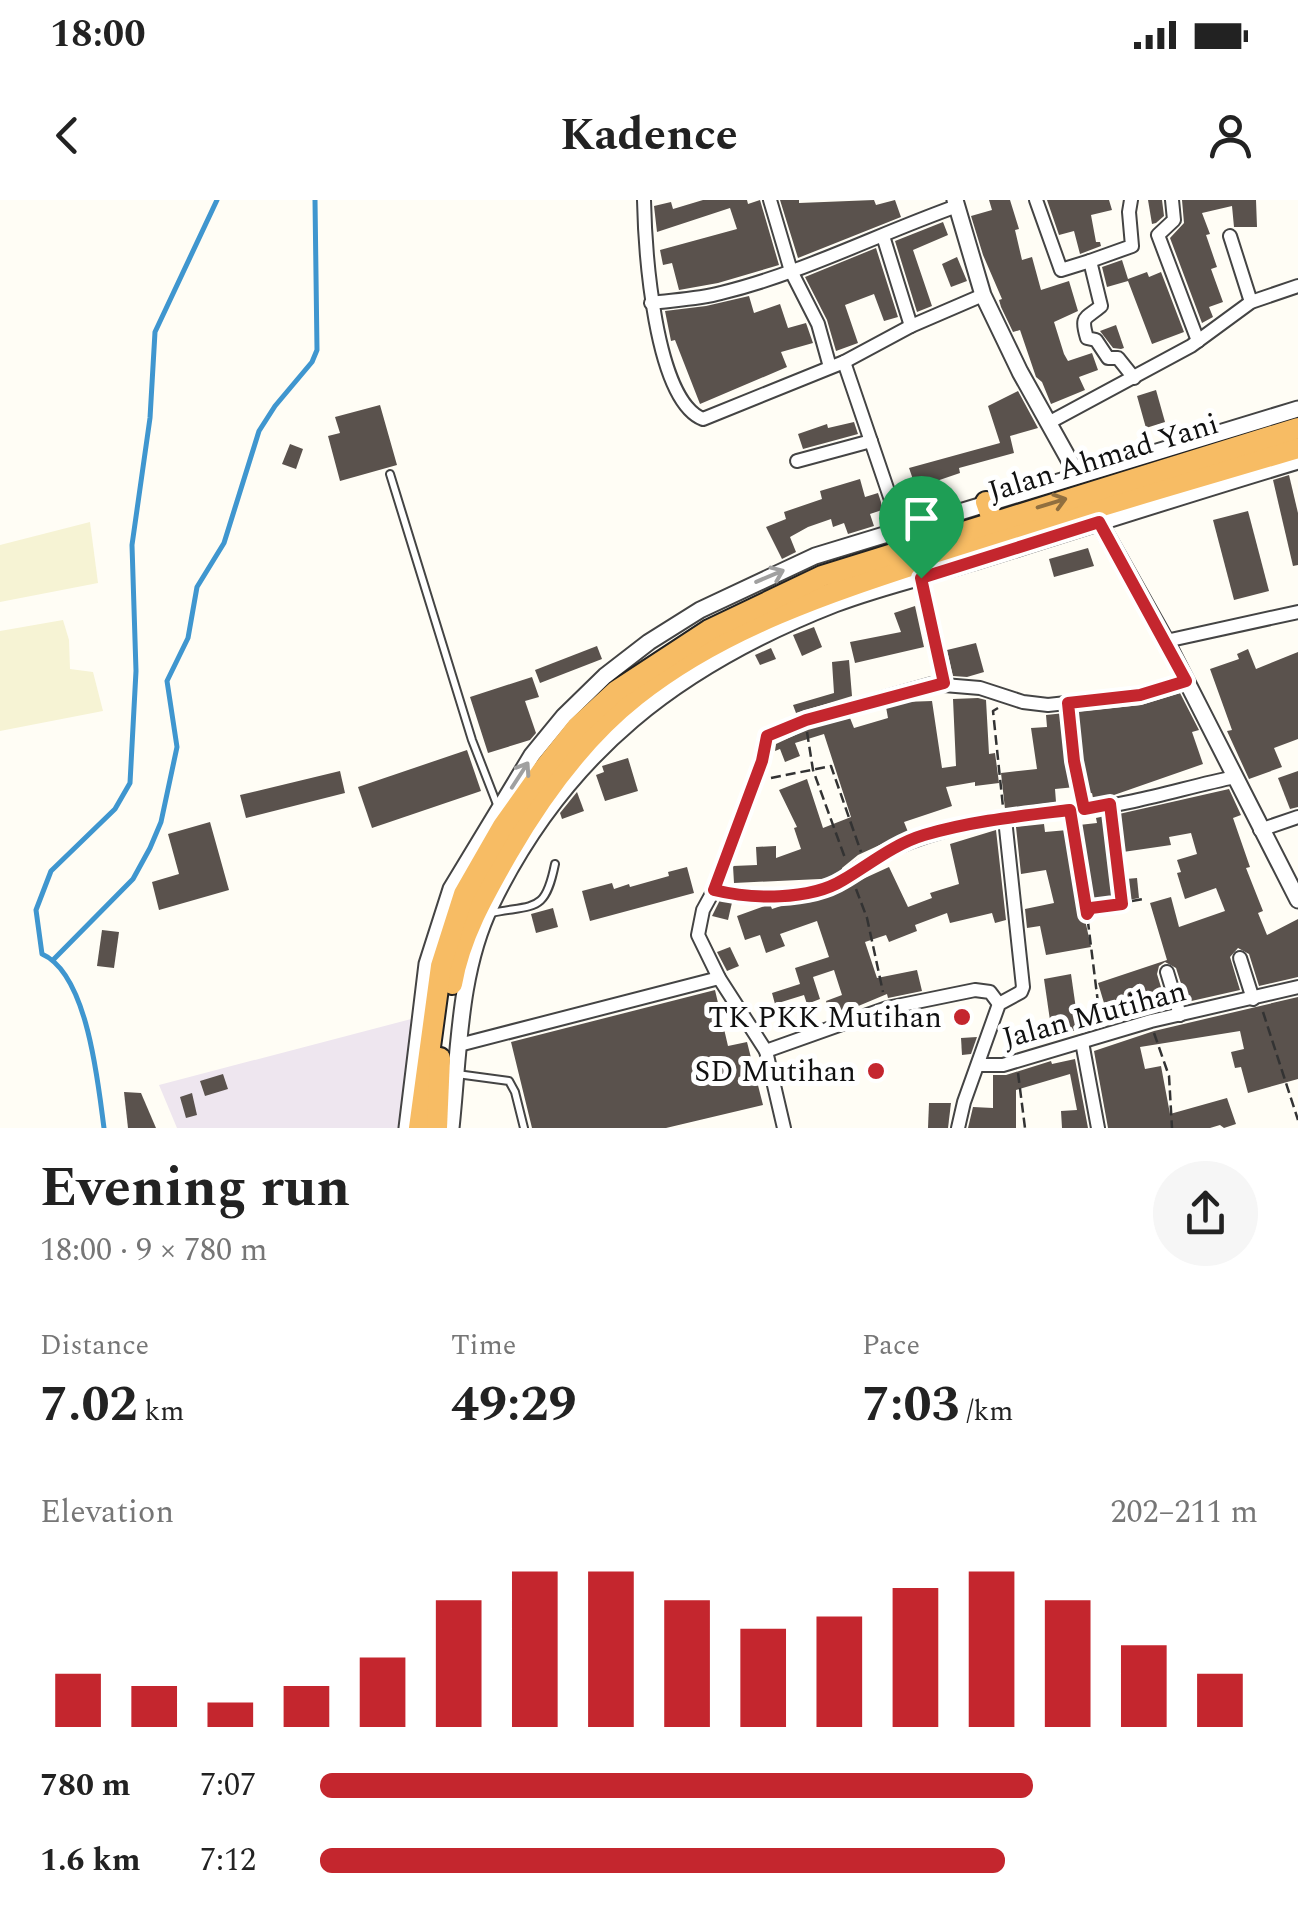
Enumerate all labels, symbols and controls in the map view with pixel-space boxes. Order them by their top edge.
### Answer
text: 18:00 [50,6,145,64]
text: Kadence [560,101,738,170]
icon: back [40,108,95,163]
icon: person [1203,108,1258,163]
street label: Jalan Ahmad Yani [982,401,1224,515]
pin [879,476,964,579]
icon: arrive [894,491,949,546]
one-way arrow [1036,493,1068,511]
one-way arrow [755,566,785,584]
one-way arrow [509,761,530,789]
street label: Jalan Mutihan [997,968,1191,1062]
place label: TK PKK Mutihan [708,995,942,1041]
marker: TK PKK Mutihan [951,1006,973,1028]
place label: SD Mutihan [694,1049,856,1095]
marker: SD Mutihan [865,1060,887,1082]
text: Evening run [40,1147,350,1230]
button: share [1153,1161,1258,1266]
text: 18:00 · 9 × 780 m [40,1226,268,1275]
text: Distance [40,1324,149,1367]
text: Time [451,1324,516,1367]
text: Pace [862,1324,920,1367]
text: 7.02 [40,1367,138,1443]
text: 49:29 [451,1367,577,1443]
text: 7:03 [862,1367,960,1443]
text: km [138,1390,184,1433]
text: /km [960,1390,1013,1433]
text: Elevation [40,1488,174,1537]
text: 202–211 m [1110,1488,1258,1537]
text: 780 m [40,1761,131,1810]
text: 7:07 [200,1761,256,1810]
text: 1.6 km [40,1836,141,1885]
text: 7:12 [200,1836,256,1885]

